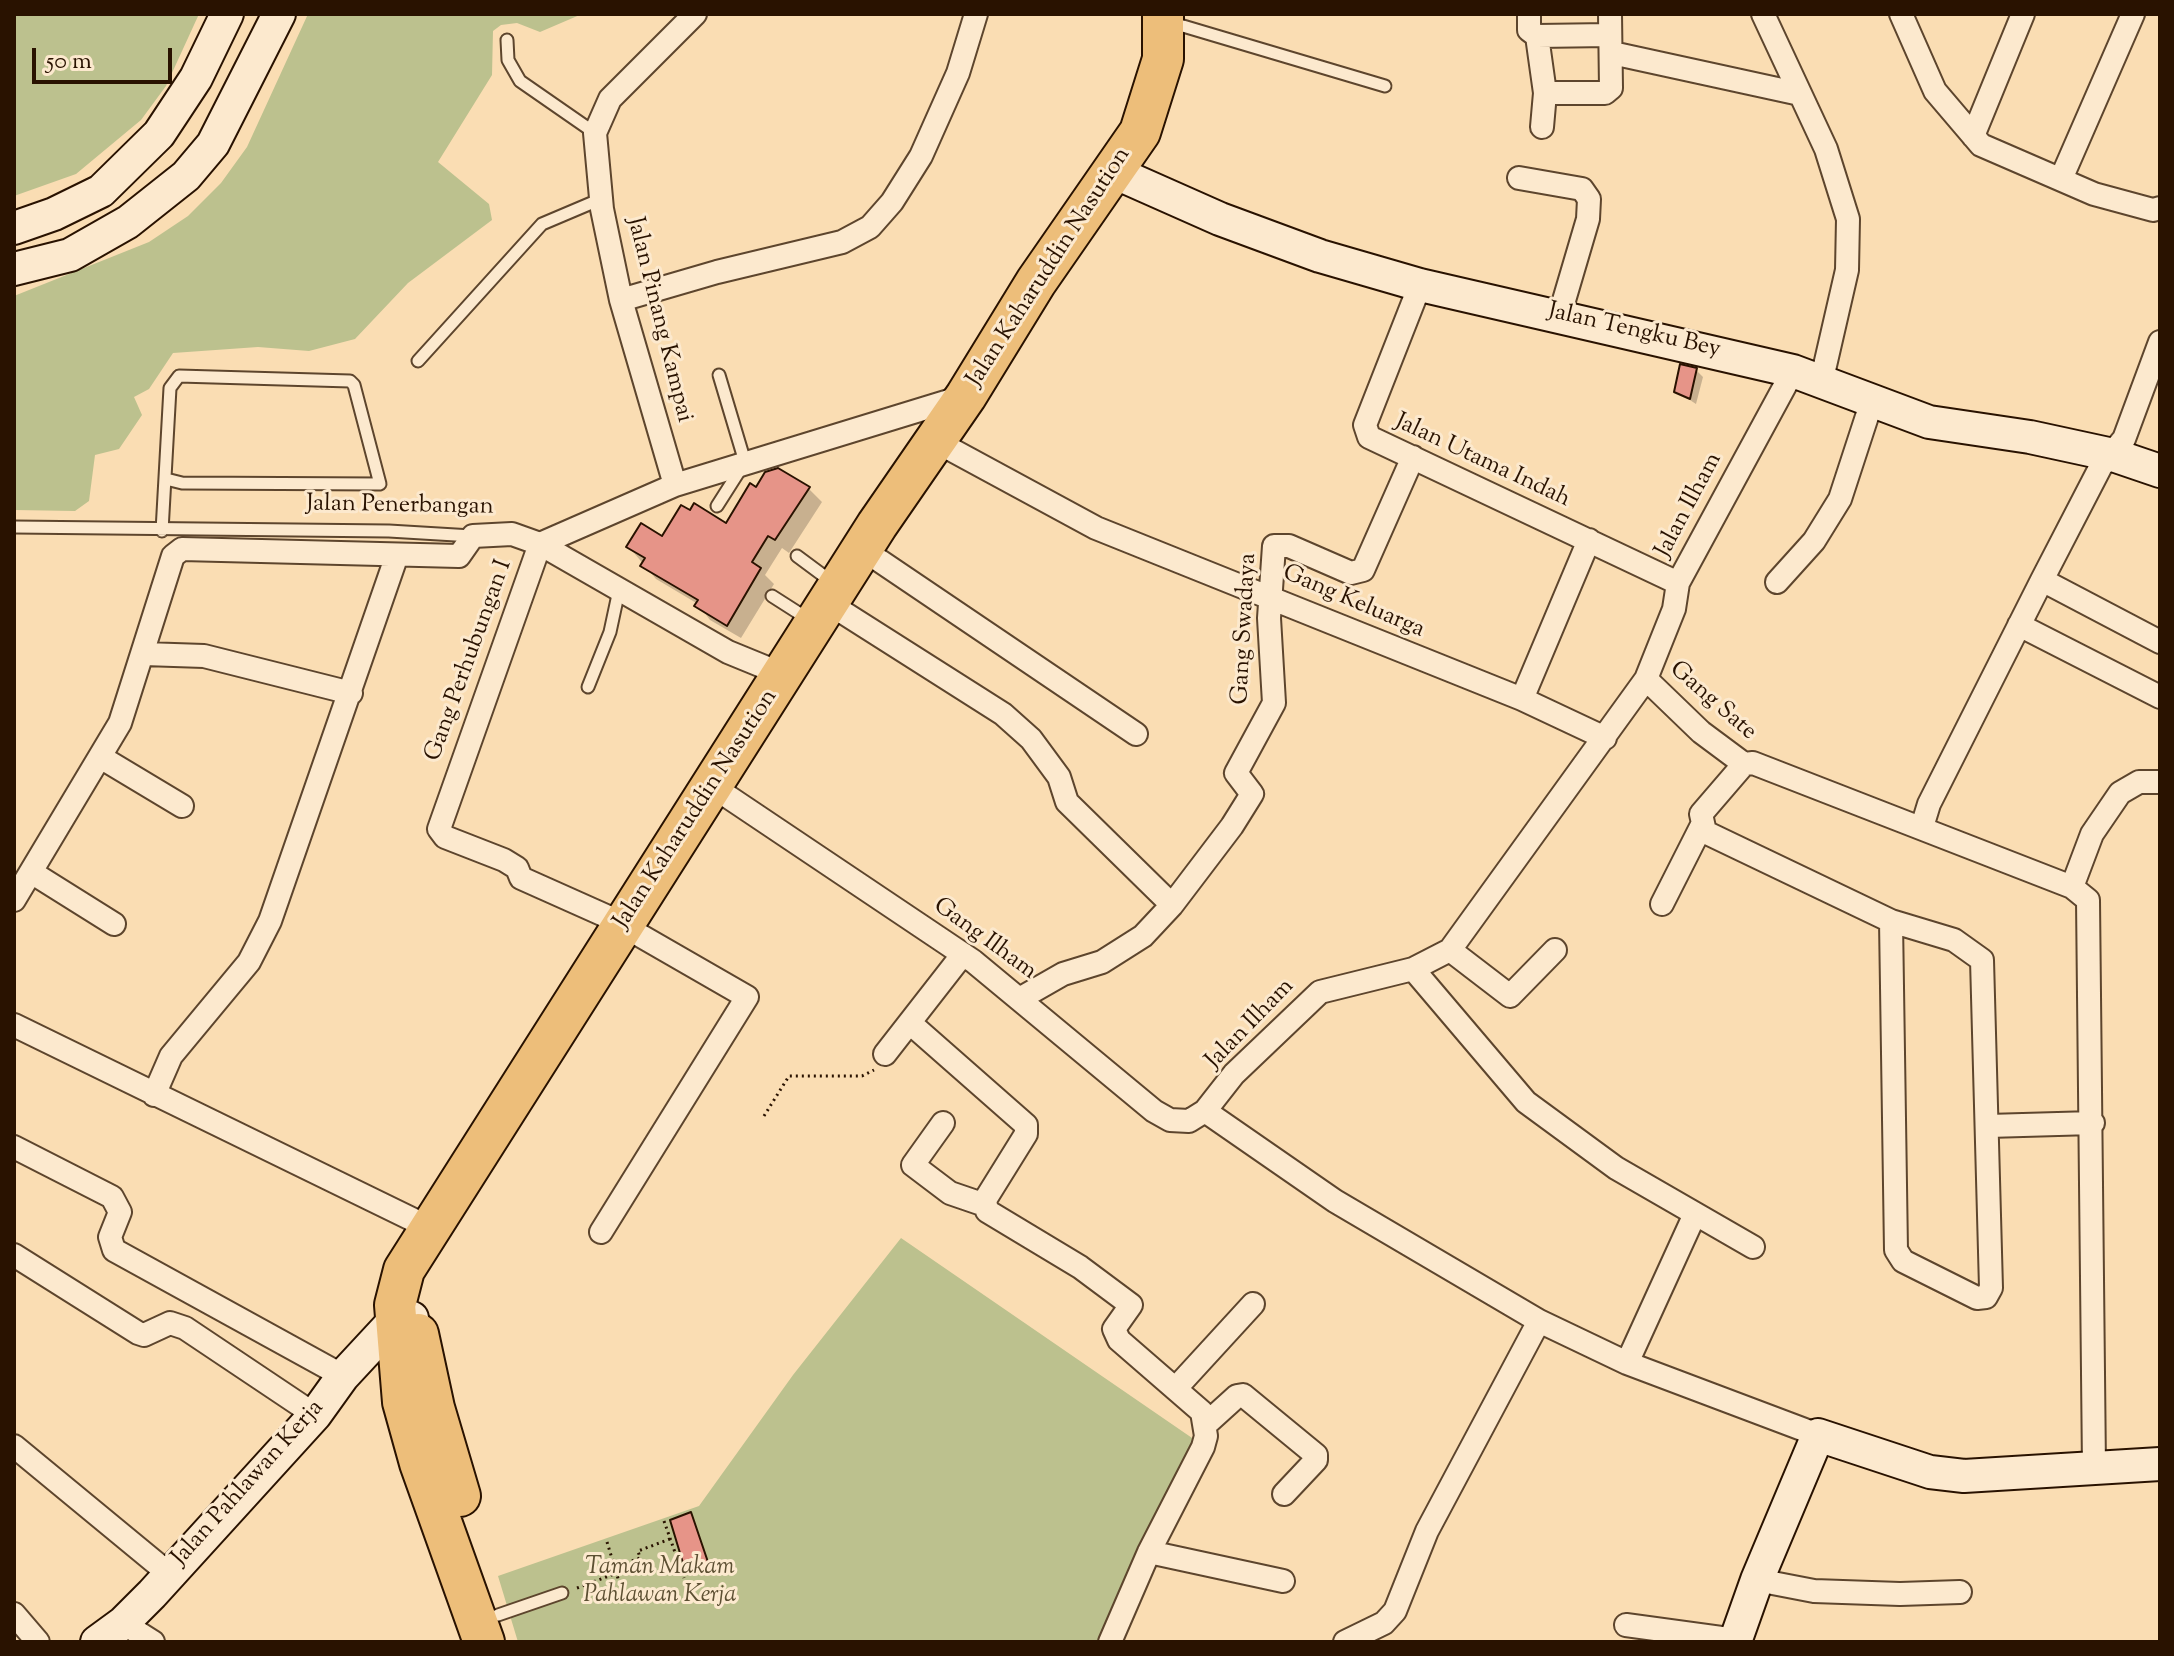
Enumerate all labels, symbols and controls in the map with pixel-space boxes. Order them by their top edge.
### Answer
scale bar [36,32,176,82]
text: 50 m [46,45,92,79]
street label: Jalan Kaharuddin Nasution [962,143,1138,393]
street label: Jalan Pinang Kampai [619,214,697,426]
street label: Jalan Tengku Bey [1545,298,1723,366]
street label: Jalan Utama Indah [1390,409,1574,515]
street label: Jalan Ilham [1650,449,1730,563]
street label: Jalan Penerbangan [306,491,494,523]
street label: Gang Swadaya [1228,552,1264,706]
street label: Gang Perhubungan I [420,556,520,766]
street label: Gang Keluarga [1278,560,1428,646]
street label: Gang Sate [1663,656,1761,748]
street label: Jalan Kaharuddin Nasution [609,685,785,935]
street label: Gang Ilham [927,893,1041,987]
street label: Jalan Ilham [1201,974,1301,1076]
street label: Jalan Pahlawan Kerja [167,1395,331,1573]
park label: Taman Makam Pahlawan Kerja [583,1555,737,1611]

